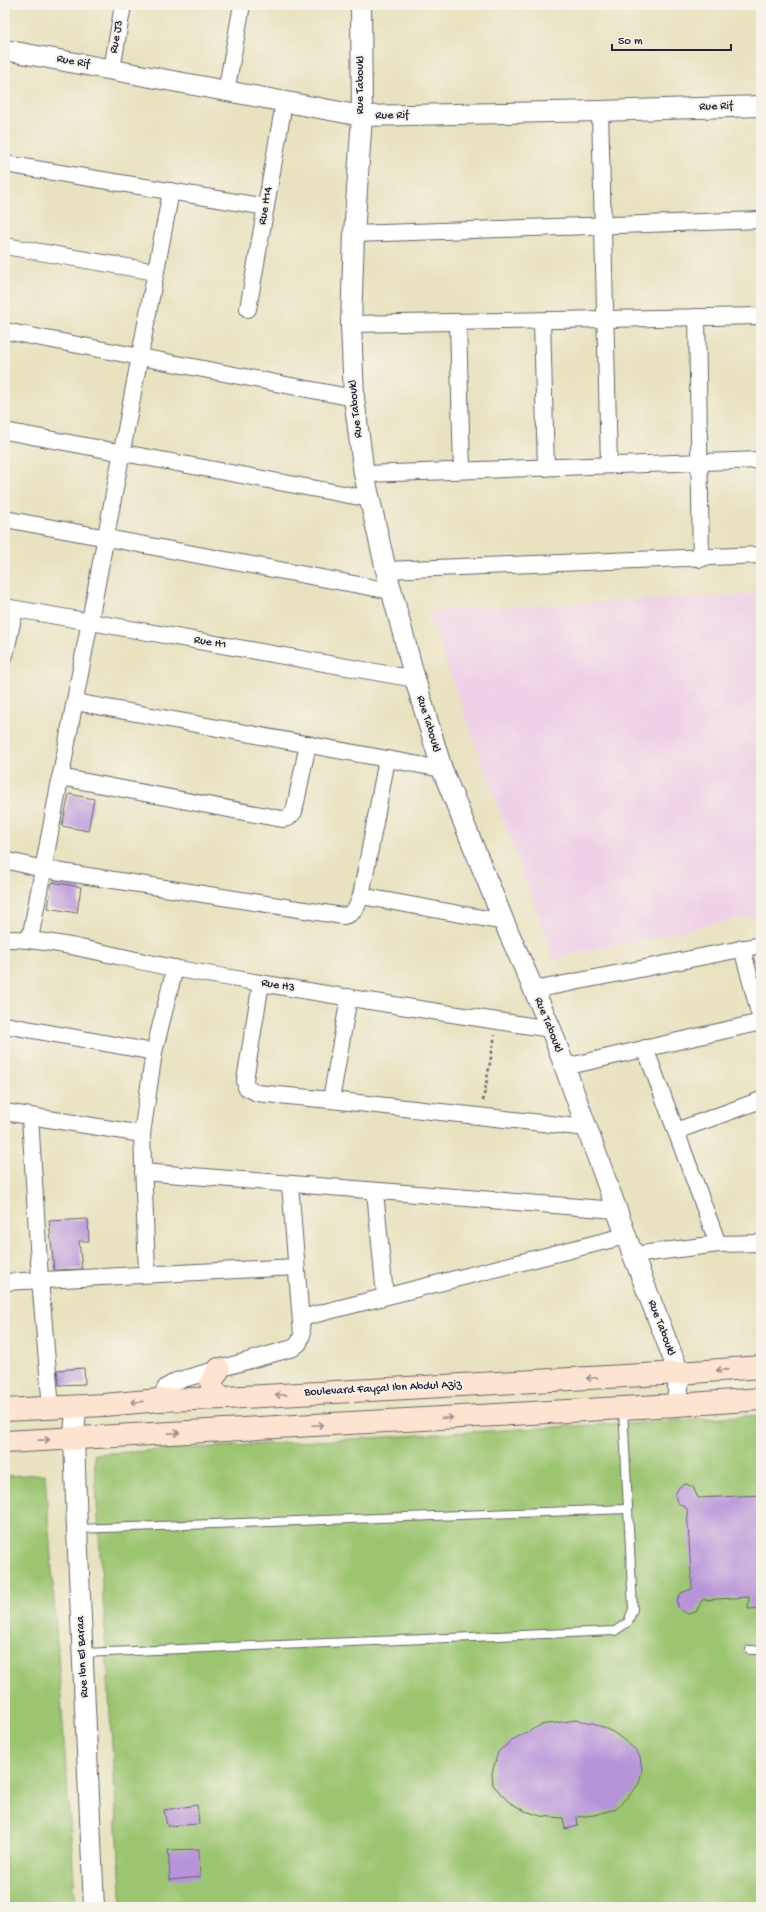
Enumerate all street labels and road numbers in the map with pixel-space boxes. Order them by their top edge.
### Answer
street label: Rue J3 [107,19,127,55]
street label: Rue Rif [55,52,92,72]
street label: Rue Taboukl [354,55,368,114]
street label: Rue Rif [699,99,734,115]
street label: Rue Rif [375,109,410,123]
street label: Rue H14 [256,186,276,226]
street label: Rue Taboukl [346,379,366,439]
street label: Rue H1 [193,633,227,653]
street label: Rue Taboukl [413,694,443,754]
street label: Rue H3 [260,976,296,996]
street label: Rue Taboukl [531,995,566,1055]
street label: Rue Taboukl [644,1298,678,1358]
street label: Boulevard Fayçal Ibn Abdul Aziz [303,1378,463,1400]
street label: Rue Ibn El Baraa [74,1615,92,1698]

